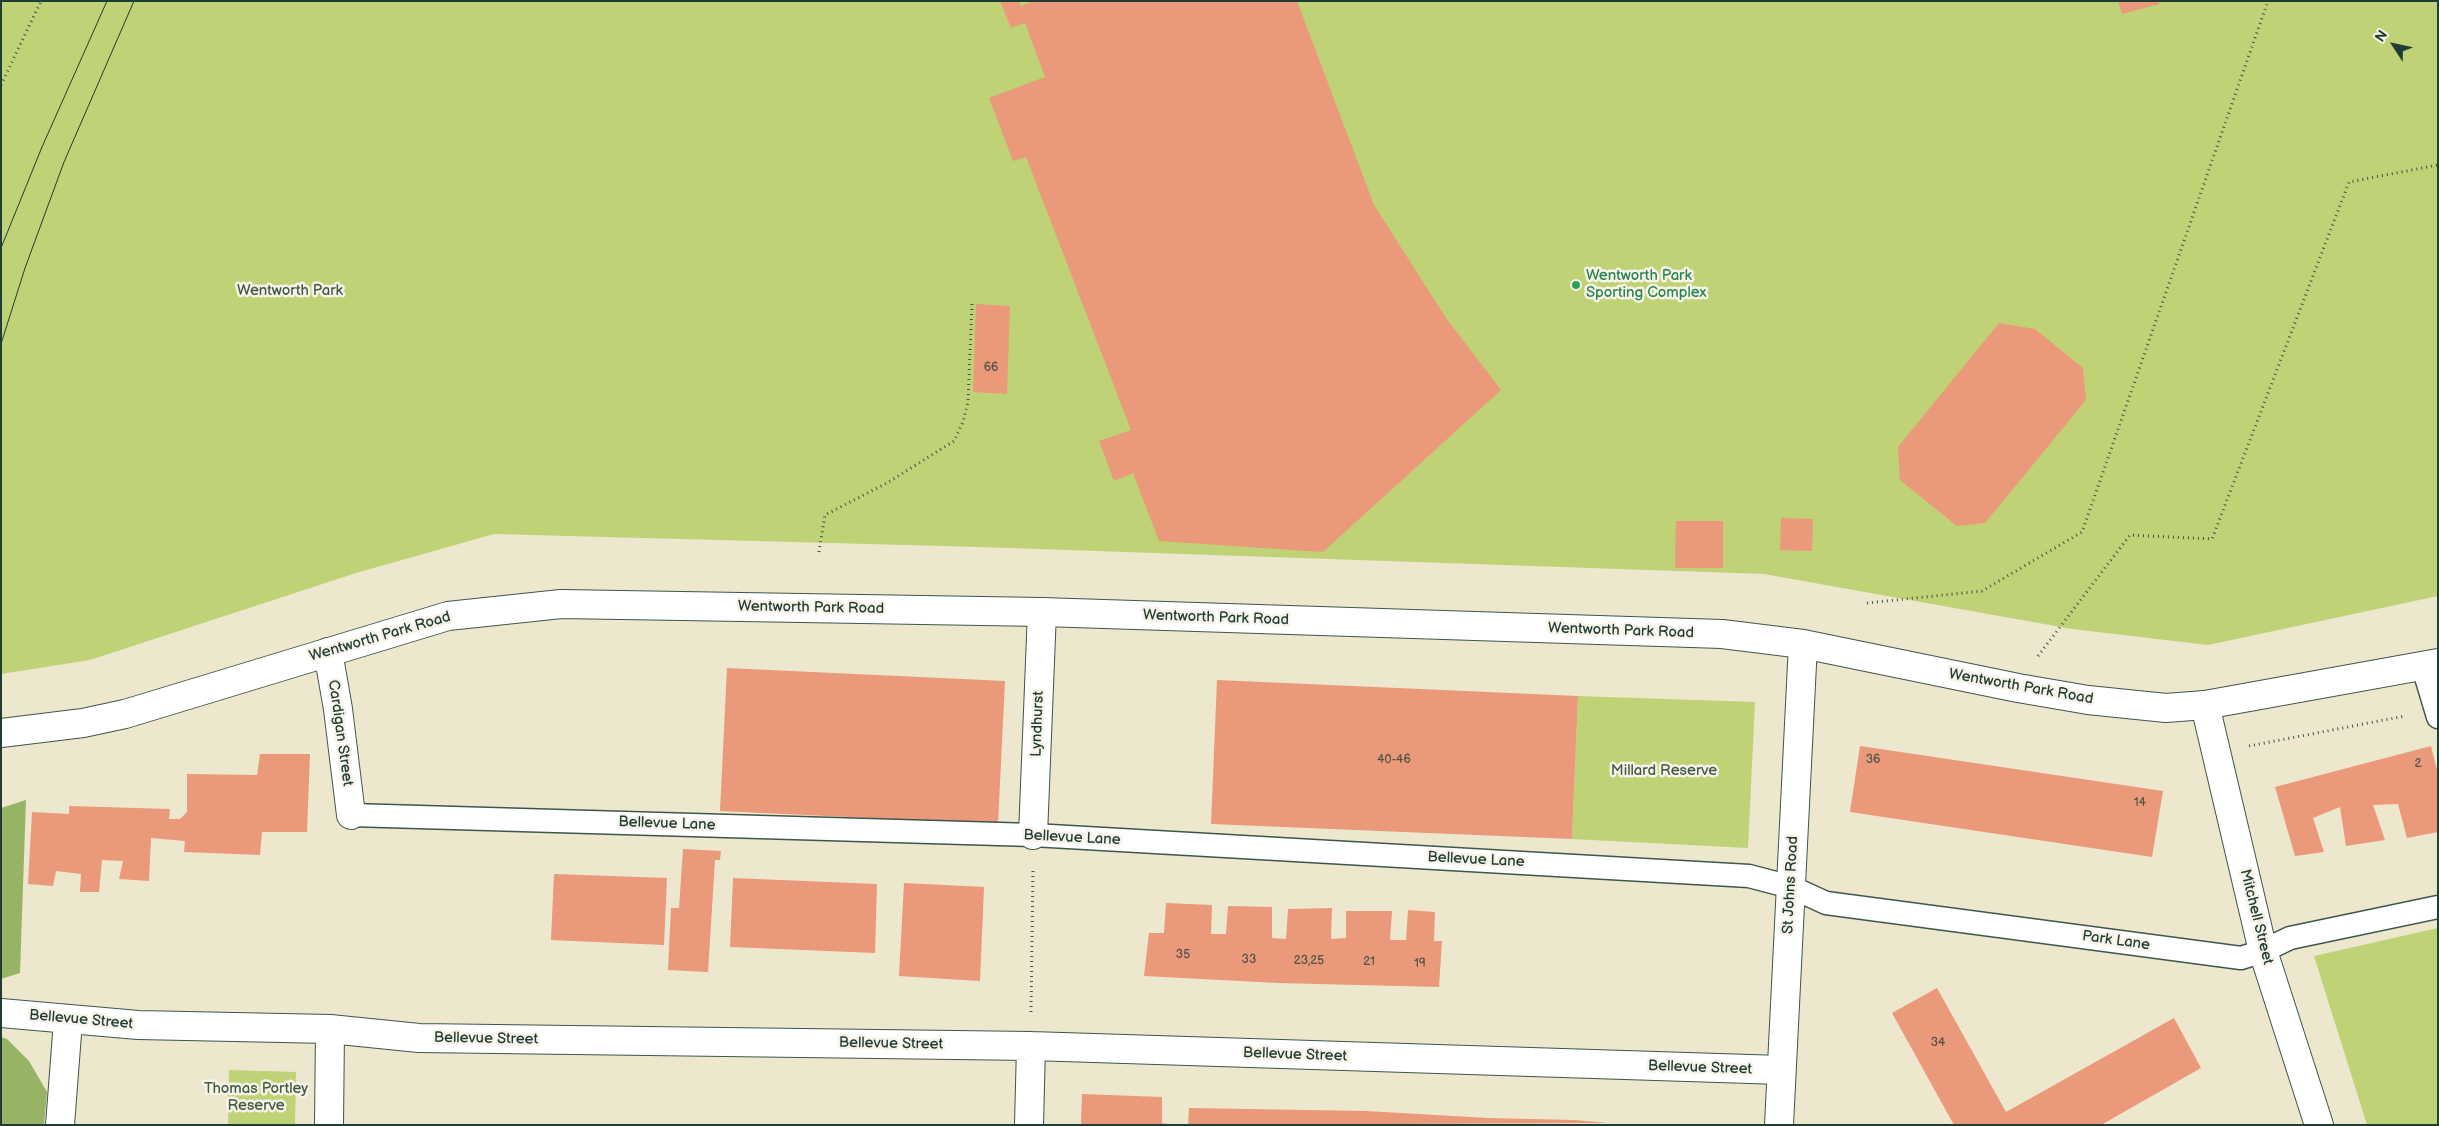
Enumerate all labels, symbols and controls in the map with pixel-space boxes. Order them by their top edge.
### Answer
north arrow [2369,20,2419,70]
text: N [2371,27,2391,45]
place label: Wentworth Park Sporting Complex [1586,267,1706,302]
marker: Wentworth Park Sporting Complex [1570,279,1582,291]
park label: Wentworth Park [237,282,343,300]
house number: 66 [984,361,998,375]
street label: Wentworth Park Road [738,598,884,618]
street label: Wentworth Park Road [1143,606,1289,630]
street label: Wentworth Park Road [307,608,453,666]
street label: Wentworth Park Road [1548,619,1694,643]
street label: Wentworth Park Road [1947,665,2095,709]
street label: Cardigan Street [324,679,356,787]
street label: Lyndhurst [1028,691,1048,757]
house number: 40-46 [1377,753,1411,767]
house number: 36 [1866,753,1880,767]
house number: 2 [2414,757,2422,771]
park label: Millard Reserve [1611,762,1717,780]
house number: 14 [2134,796,2146,810]
street label: Bellevue Lane [618,813,716,835]
street label: Bellevue Lane [1023,826,1121,850]
street label: St Johns Road [1779,835,1803,935]
street label: Bellevue Lane [1427,848,1525,872]
street label: Mitchell Street [2235,867,2277,967]
street label: Park Lane [2081,927,2151,955]
house number: 35 [1176,948,1190,962]
house number: 33 [1242,953,1256,967]
house number: 23,25 [1294,954,1324,968]
house number: 21 [1363,955,1375,969]
house number: 19 [1414,957,1426,971]
street label: Bellevue Street [28,1006,134,1034]
street label: Bellevue Street [434,1029,538,1049]
street label: Bellevue Street [839,1034,943,1054]
house number: 34 [1931,1036,1945,1050]
street label: Bellevue Street [1243,1044,1347,1066]
street label: Bellevue Street [1648,1057,1752,1079]
park label: Thomas Portley Reserve [204,1080,308,1115]

